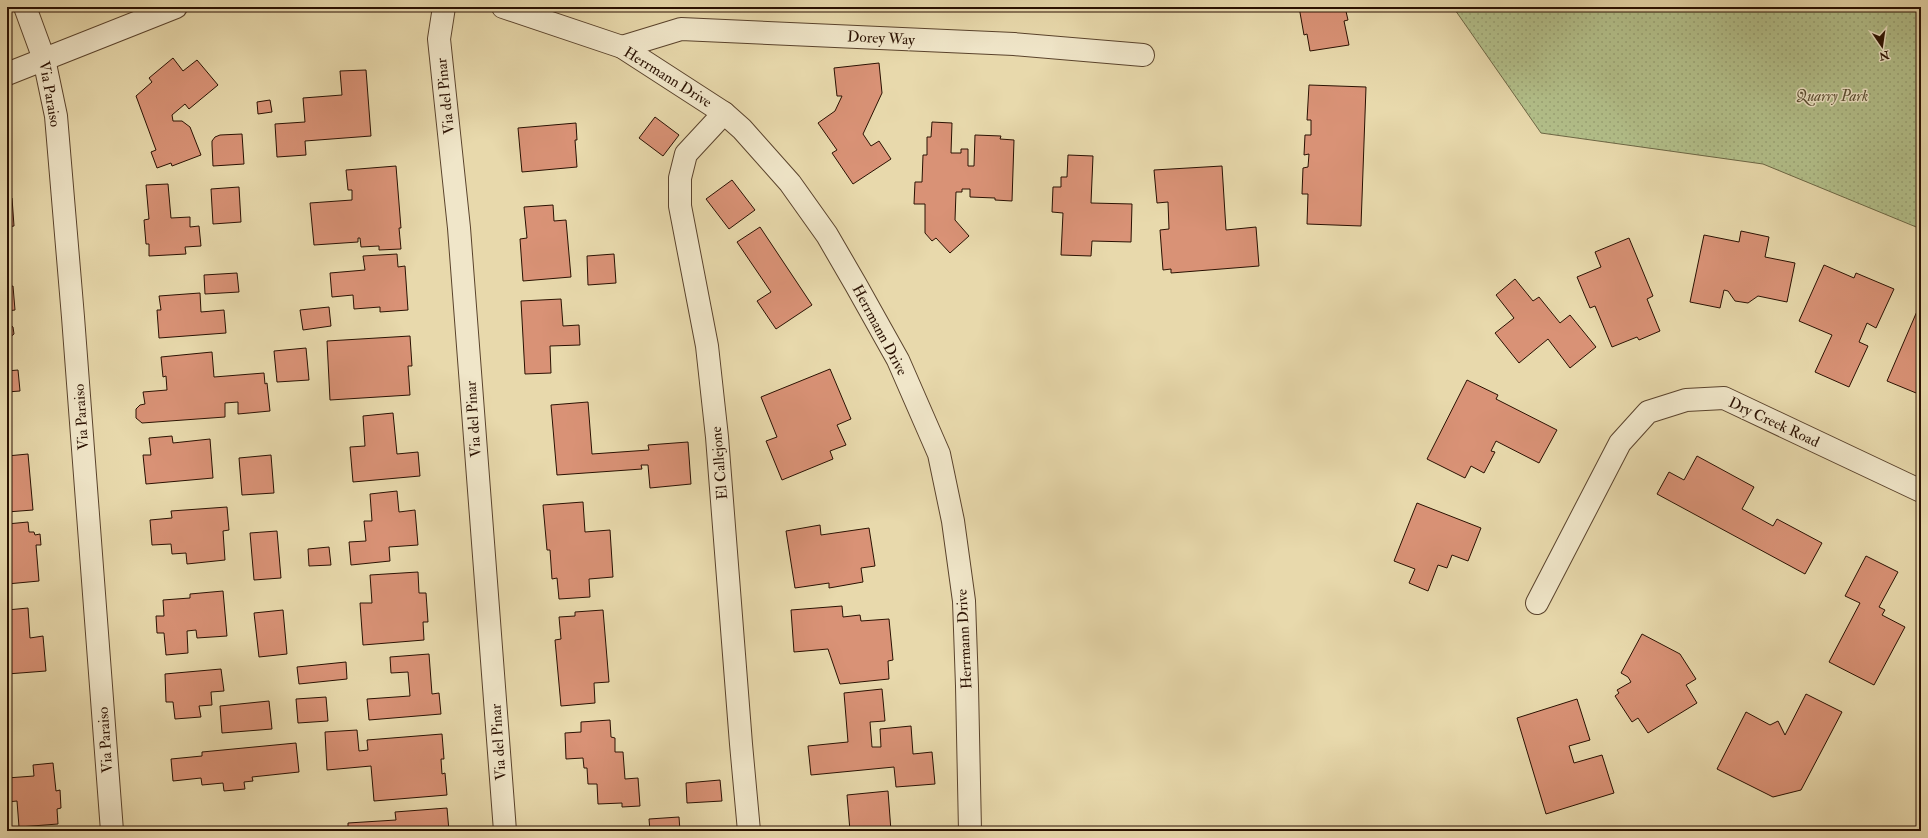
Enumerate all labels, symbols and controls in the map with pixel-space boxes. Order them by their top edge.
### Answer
north arrow [1862,26,1902,66]
street label: Dorey Way [847,27,916,50]
street label: Herrmann Drive [620,43,715,112]
text: N [1877,48,1891,63]
street label: Via del Pinar [432,56,459,135]
street label: Via Paraiso [34,60,65,129]
park label: Quarry Park [1796,87,1868,106]
street label: Herrmann Drive [848,281,912,379]
street label: Via del Pinar [461,380,486,458]
street label: Via Paraiso [70,383,93,451]
street label: Dry Creek Road [1725,393,1823,452]
street label: El Callejone [707,426,732,500]
street label: Herrmann Drive [952,588,977,690]
street label: Via del Pinar [486,703,511,781]
street label: Via Paraiso [94,706,117,774]

